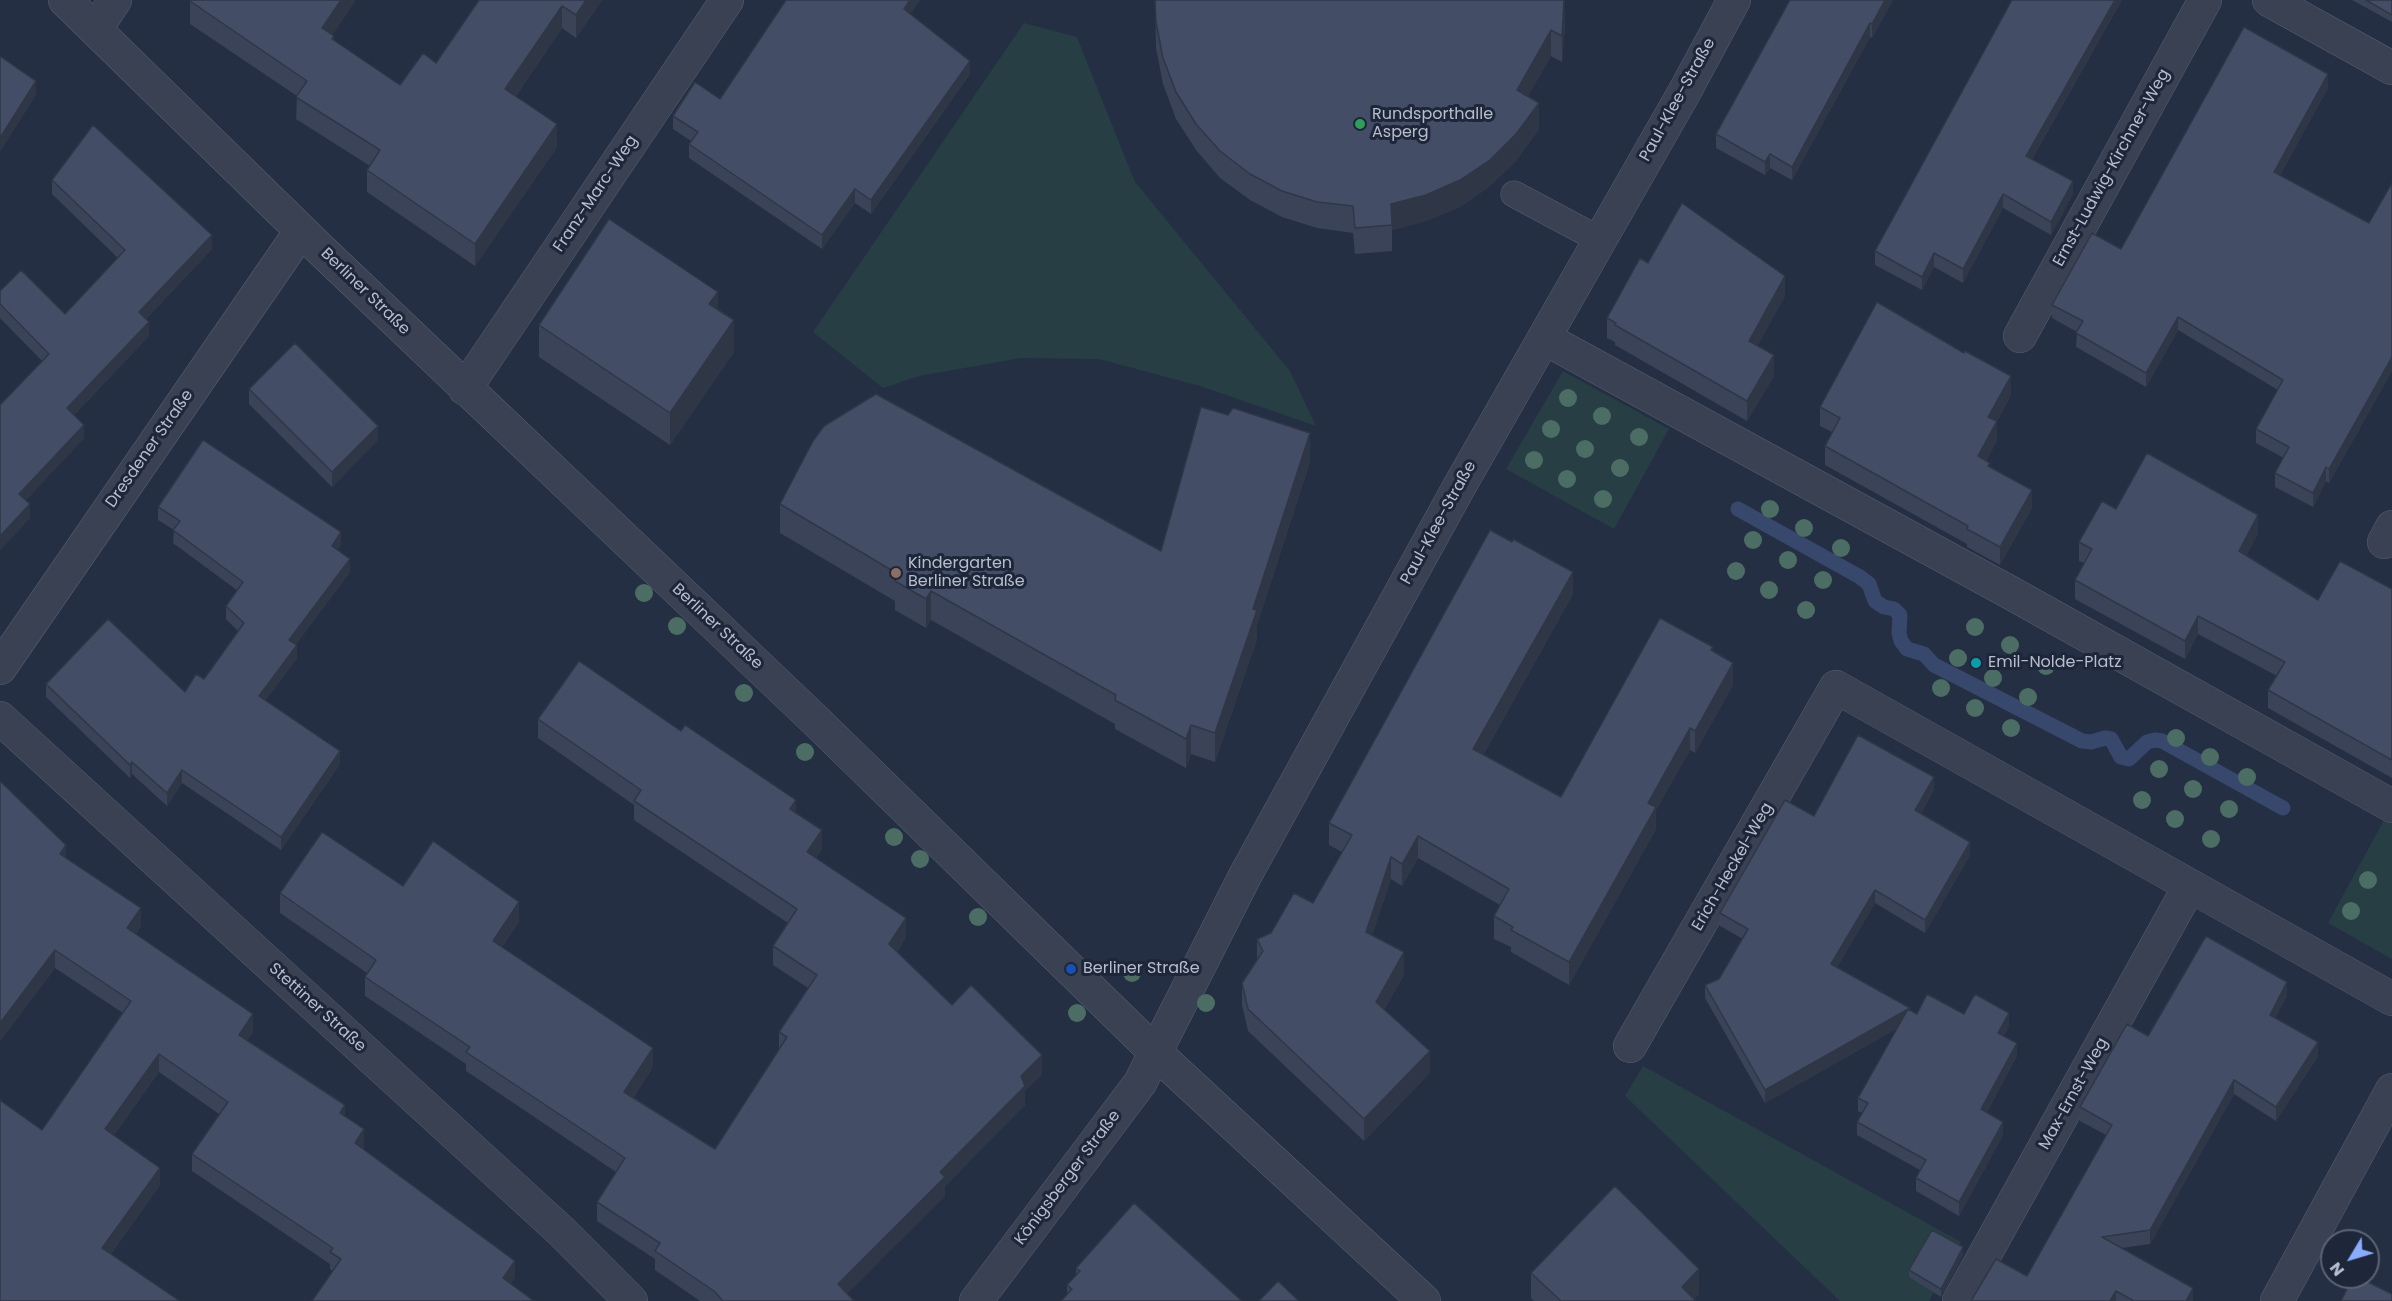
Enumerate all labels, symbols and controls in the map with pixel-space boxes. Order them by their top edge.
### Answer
street label: Paul-Klee-Straße [1636,35,1720,165]
street label: Ernst-Ludwig-Kirchner-Weg [2050,66,2174,270]
place label: Rundsporthalle Asperg [1372,105,1493,143]
marker: Rundsporthalle Asperg [1353,117,1367,131]
street label: Franz-Marc-Weg [550,132,642,256]
street label: Berliner Straße [316,245,414,339]
street label: Dresdener Straße [102,386,198,512]
street label: Paul-Klee-Straße [1397,458,1481,588]
place label: Kindergarten Berliner Straße [908,554,1025,592]
marker: Kindergarten Berliner Straße [889,566,903,580]
street label: Berliner Straße [668,580,766,674]
place label: Emil-Nolde-Platz [1988,653,2121,673]
marker: Emil-Nolde-Platz [1969,656,1983,670]
street label: Erich-Heckel-Weg [1688,799,1778,935]
street label: Stettiner Straße [265,959,369,1057]
place label: Berliner Straße [1083,959,1200,979]
marker: Berliner Straße [1064,962,1078,976]
street label: Max-Ernst-Weg [2035,1035,2113,1153]
street label: Königsberger Straße [1011,1107,1125,1249]
north arrow [2320,1229,2380,1289]
text: N [2324,1257,2350,1281]

